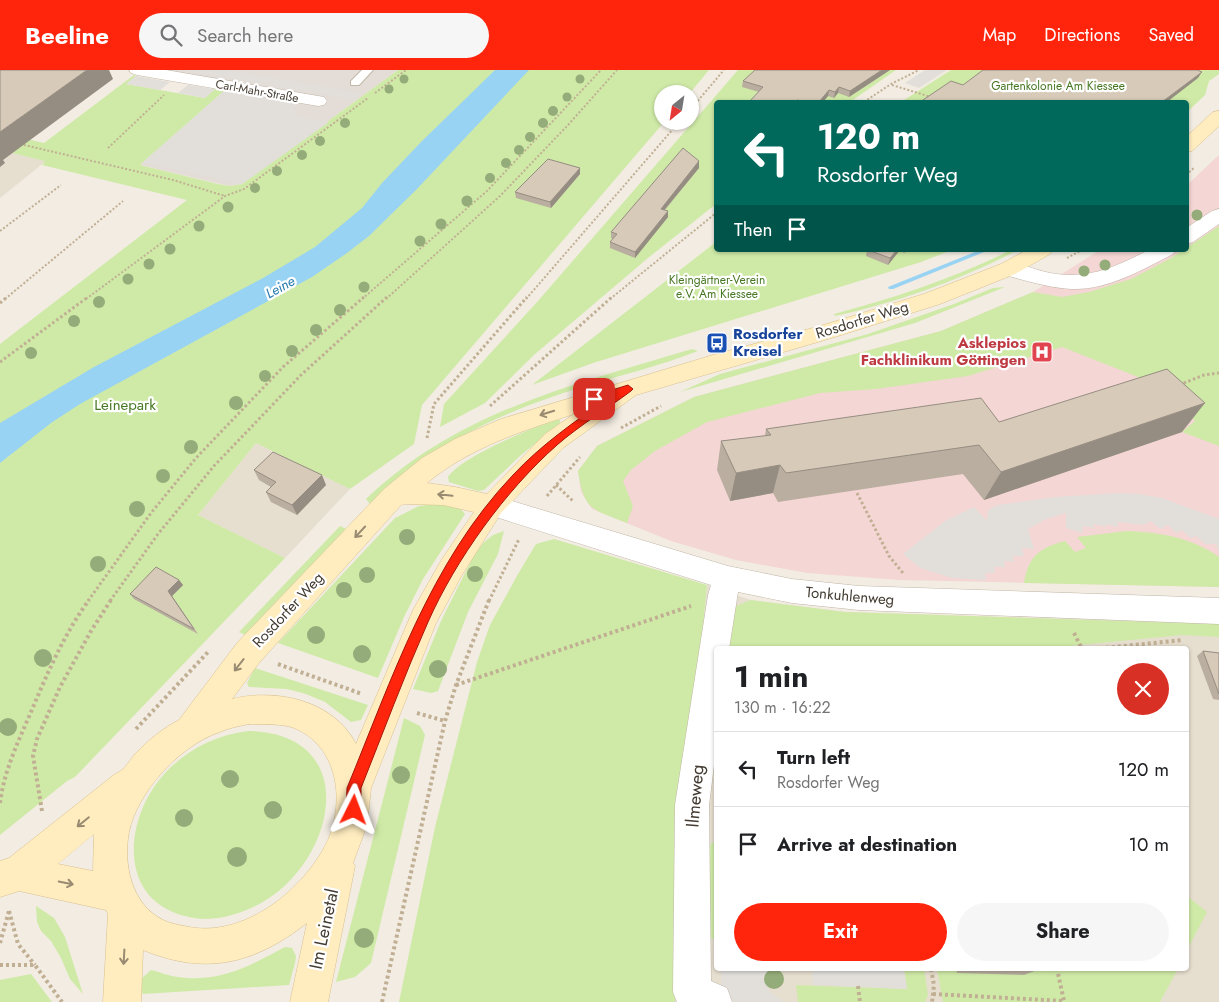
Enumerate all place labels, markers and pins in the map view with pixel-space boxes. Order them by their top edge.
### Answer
place label: Rosdorfer Kreisel [733,323,803,362]
bus stop icon: Rosdorfer Kreisel [705,331,729,355]
place label: Asklepios Fachklinikum Göttingen [861,332,1026,371]
hospital icon: Asklepios Fachklinikum Göttingen [1030,340,1054,364]
pin [573,378,615,420]

